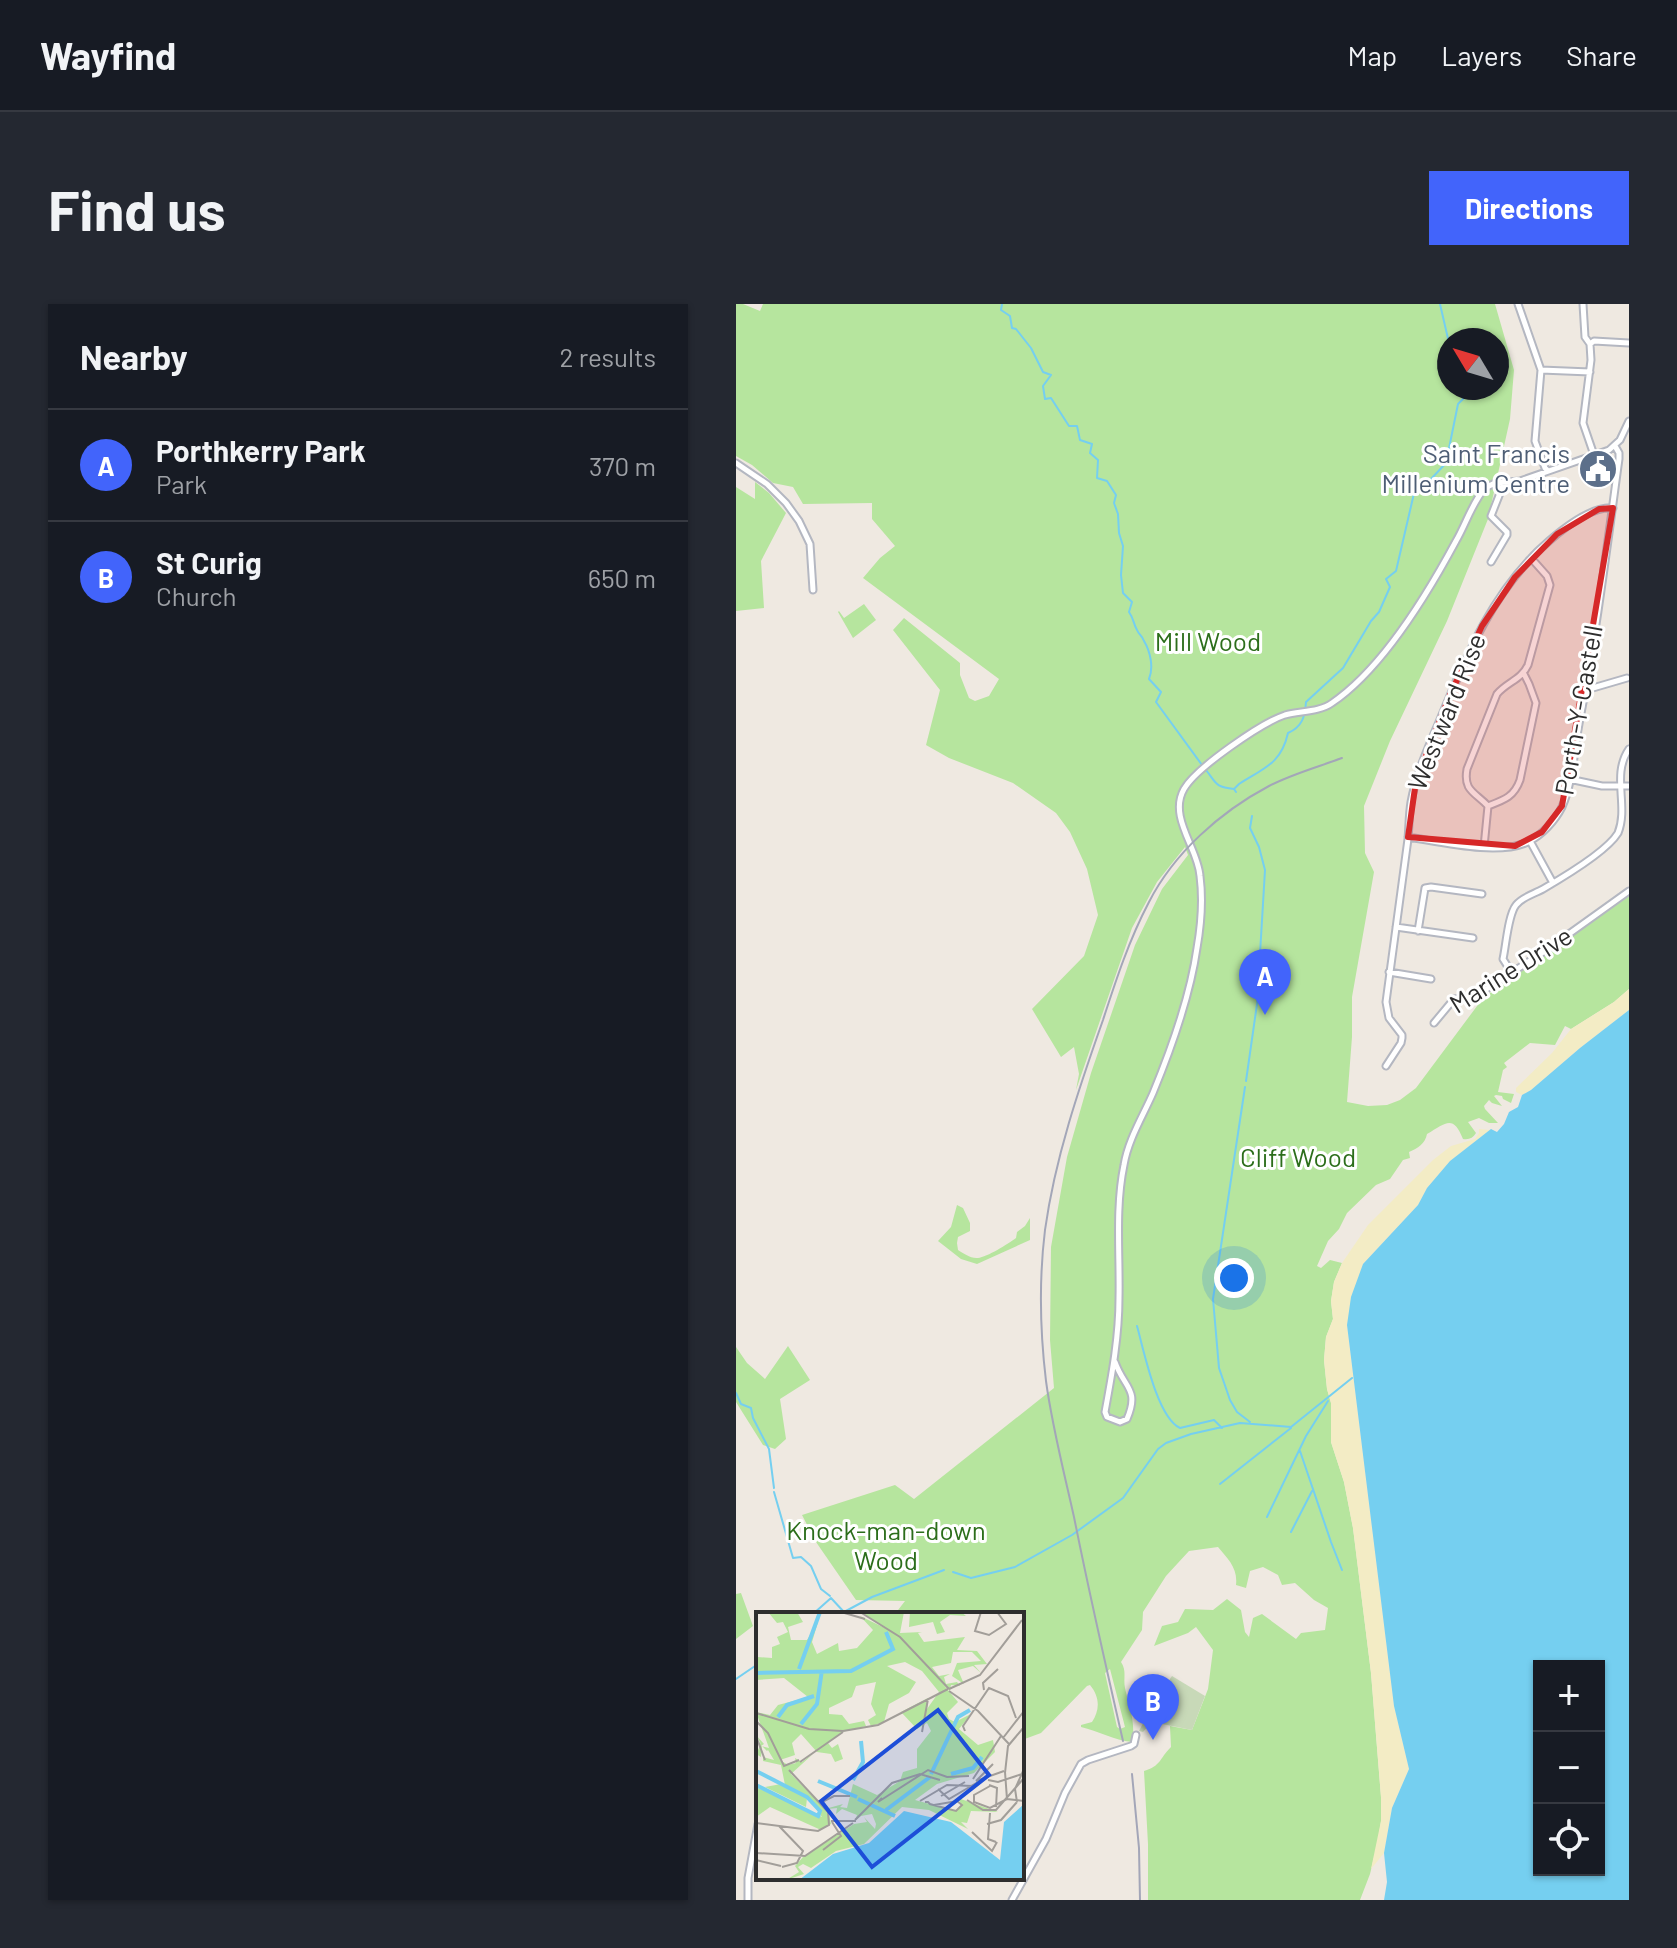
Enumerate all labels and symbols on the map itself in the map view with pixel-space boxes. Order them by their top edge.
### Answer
north arrow [1437,328,1509,400]
place label: Saint Francis Millenium Centre [1381,437,1570,498]
public building icon: Saint Francis Millenium Centre [1577,448,1619,490]
street label: Porth-Y-Castell [1547,622,1608,797]
park label: Mill Wood [1155,625,1261,656]
street label: Westward Rise [1400,628,1491,794]
street label: Marine Drive [1443,919,1577,1019]
pin: A [1239,949,1291,1015]
park label: Cliff Wood [1240,1141,1356,1172]
your location [1214,1258,1254,1298]
park label: Knock-man-down Wood [786,1514,986,1575]
inset map [756,1612,1024,1880]
pin: B [1127,1674,1179,1740]

